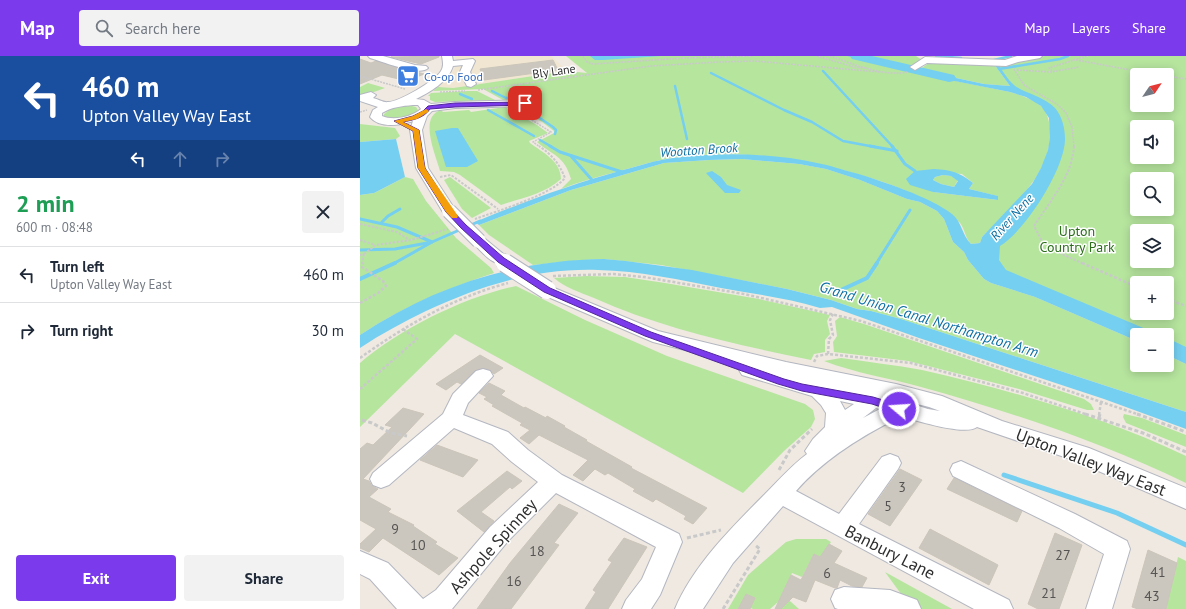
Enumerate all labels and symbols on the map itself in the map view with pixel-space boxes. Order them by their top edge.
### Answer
street label: Bly Lane [531,61,577,81]
supermarket icon: Co-op Food [395,63,421,89]
north arrow [1130,68,1174,112]
place label: Co-op Food [424,69,483,84]
pin [508,86,542,120]
water label: Wootton Brook [660,139,740,161]
water label: River Nene [987,190,1037,244]
park label: Upton Country Park [1039,222,1115,256]
water label: Grand Union Canal Northampton Arm [817,277,1041,361]
position arrow [878,388,920,430]
street label: Upton Valley Way East [1013,423,1170,501]
house number: 3 [898,478,906,496]
street label: Ashpole Spinney [445,494,542,598]
house number: 5 [884,497,892,515]
house number: 9 [391,520,399,538]
street label: Banbury Lane [841,520,939,584]
house number: 10 [410,536,426,554]
house number: 18 [529,542,545,560]
house number: 27 [1055,546,1071,564]
house number: 41 [1150,563,1166,581]
house number: 6 [823,564,831,582]
house number: 16 [506,572,522,590]
house number: 21 [1041,584,1057,602]
house number: 43 [1144,587,1160,605]

